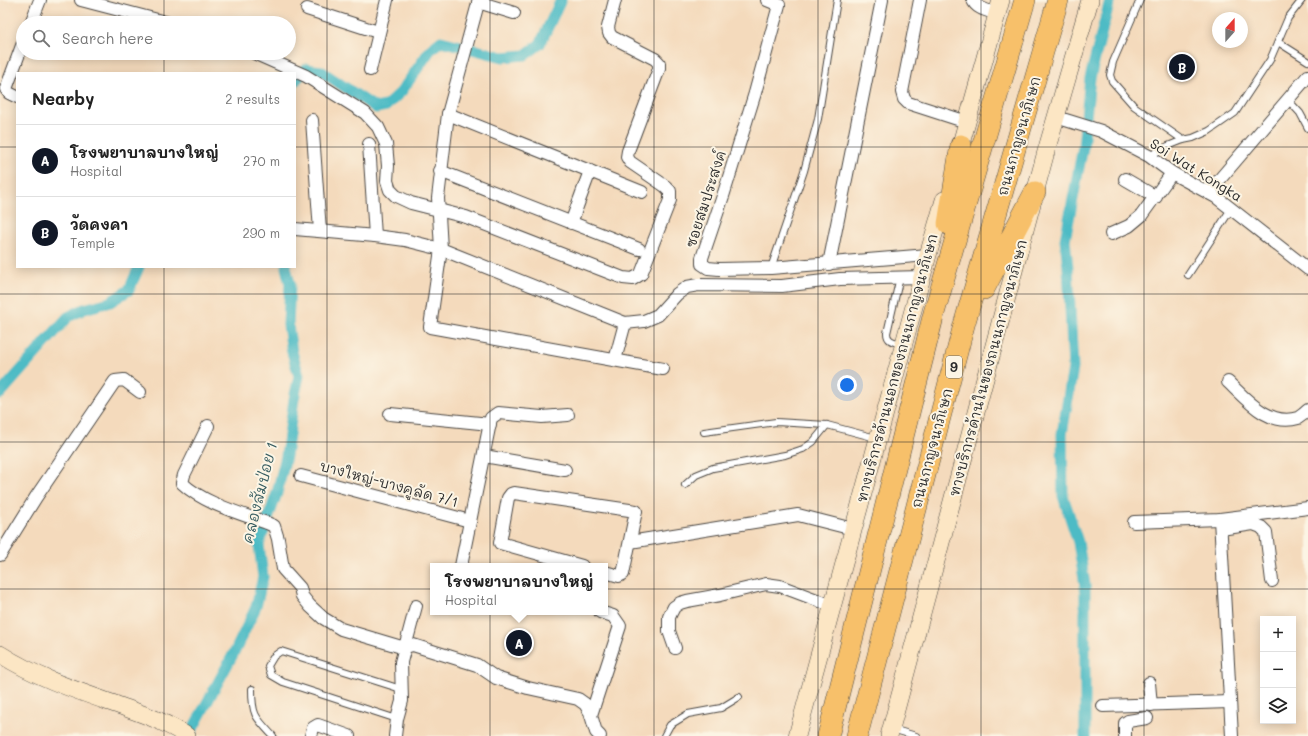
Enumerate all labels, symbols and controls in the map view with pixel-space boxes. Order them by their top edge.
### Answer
north arrow [1212,12,1248,48]
search box [16,16,296,60]
icon: search [30,27,52,49]
text: Search here [62,28,153,48]
pin: B [1169,52,1195,82]
street label: ถนนกาญจนาภิเษก [992,74,1045,198]
text: Nearby [32,87,94,109]
text: 2 results [225,90,280,107]
street label: Soi Wat Kongka [1147,134,1246,206]
text: โรงพยาบาลบางใหญ่ [70,142,219,162]
street label: ซอยสมประสงค์ [681,148,730,250]
text: A [40,152,50,169]
text: 270 m [243,152,280,169]
text: Hospital [70,162,122,179]
text: วัดคงคา [70,214,128,234]
text: B [41,224,49,241]
text: 290 m [243,224,280,241]
street label: ทางบริการด้านนอกของถนนกาญจนาภิเษก [853,232,941,504]
text: Temple [70,234,115,251]
street label: ทางบริการด้านในของถนนกาญจนาภิเษก [944,237,1031,499]
road number: 9 [946,356,962,378]
your location [837,375,857,395]
street label: ถนนกาญจนาภิเษก [908,386,956,510]
water label: คลองส้มป่อย 1 [237,440,281,545]
street label: บางใหญ่-บางคูลัด 7/1 [318,456,460,512]
popup [430,563,608,615]
text: โรงพยาบาลบางใหญ่ [445,571,593,591]
text: Hospital [445,591,497,608]
map controls [1260,616,1296,724]
button: + [1260,616,1296,652]
pin: A [506,628,532,658]
button: − [1260,652,1296,688]
button: layers [1260,688,1296,724]

